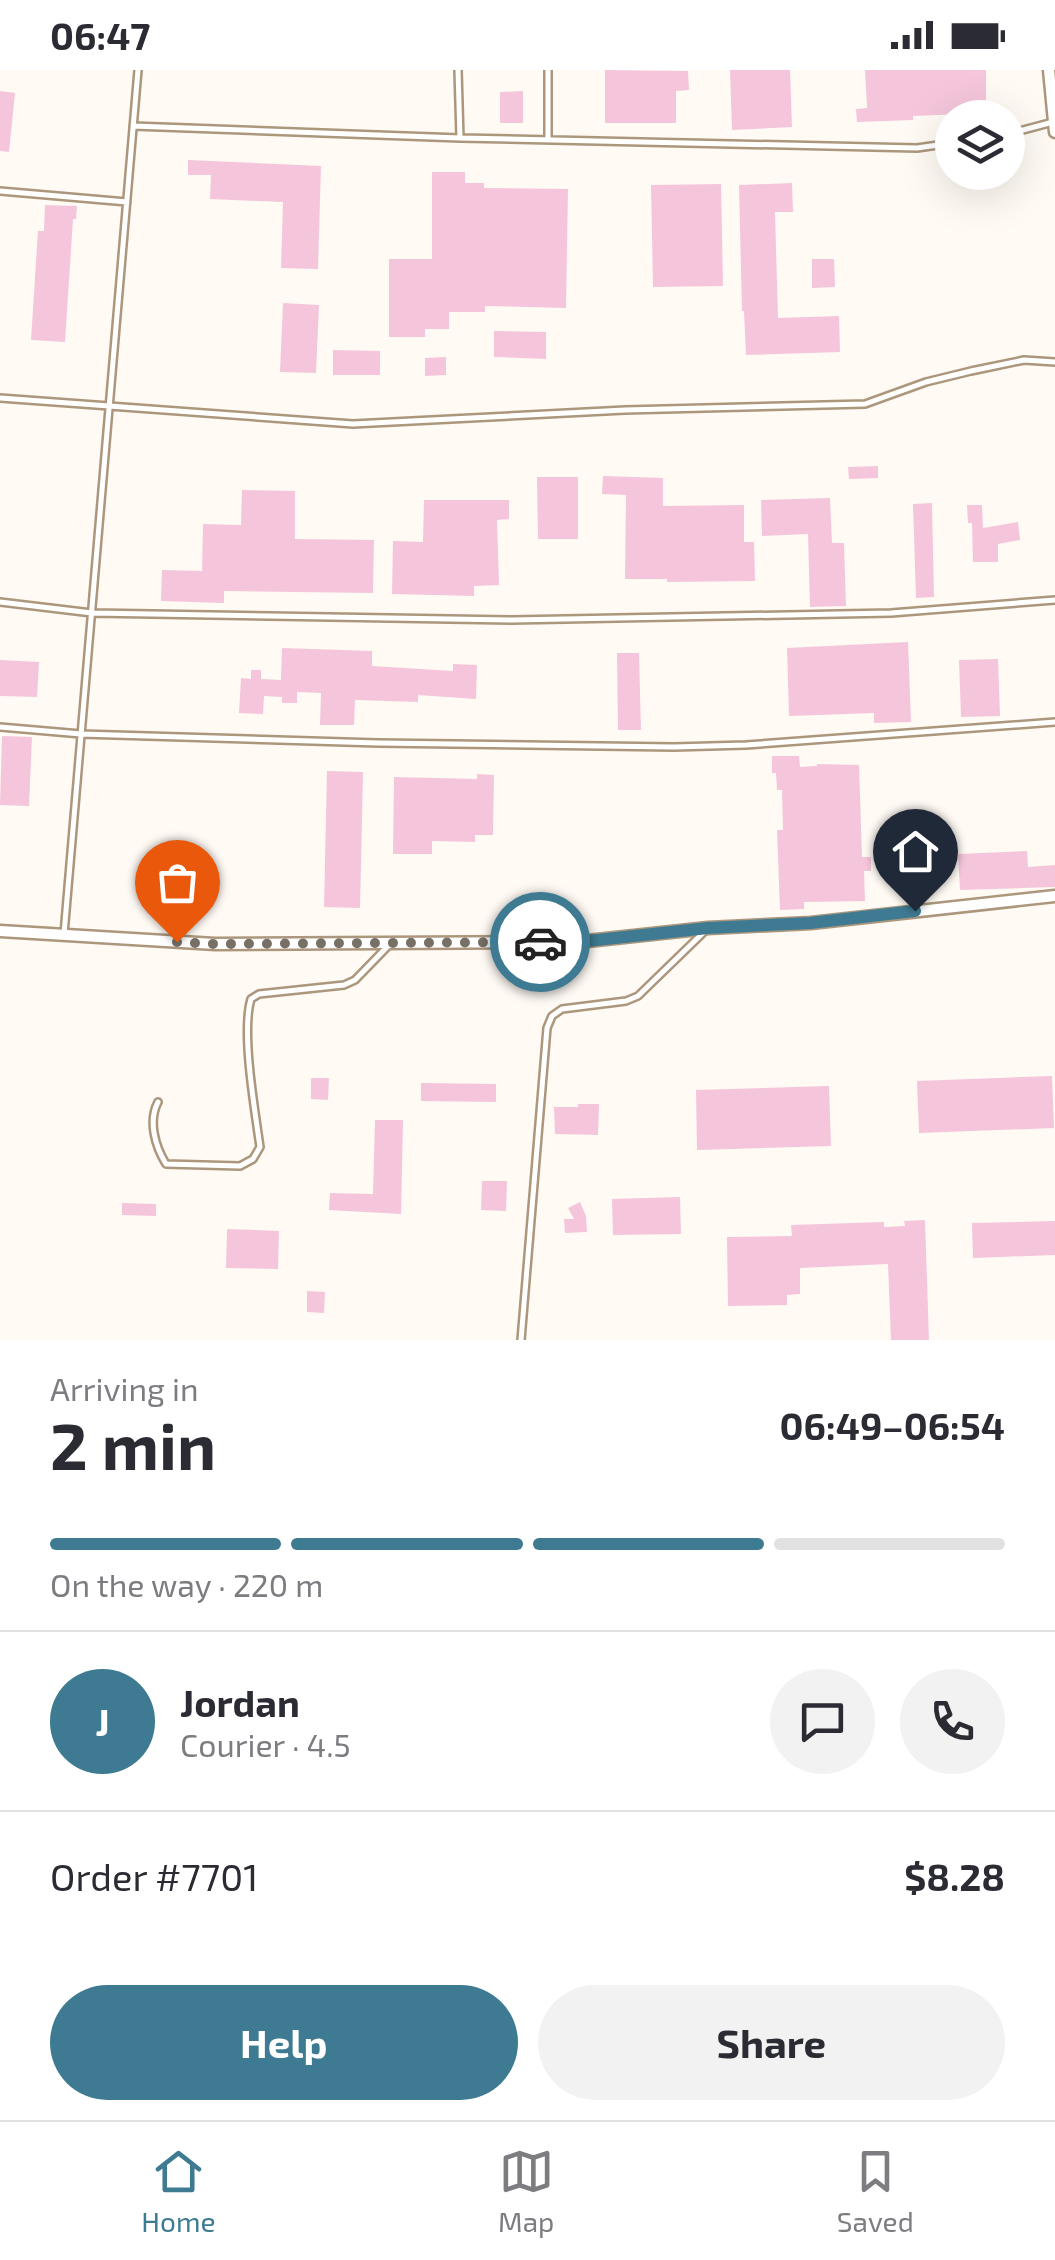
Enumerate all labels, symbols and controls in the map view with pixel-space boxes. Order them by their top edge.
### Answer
text: 06:47 [50,12,150,58]
map controls [935,100,1025,190]
button: layers [935,100,1025,190]
pin [873,809,958,912]
icon: home [888,824,943,879]
pin [135,840,220,943]
icon: bag [150,855,205,910]
courier [490,892,590,992]
icon: car [513,915,568,970]
text: Arriving in [50,1369,199,1407]
text: 06:49–06:54 [780,1402,1005,1448]
text: 2 min [50,1405,216,1483]
text: On the way · 220 m [50,1565,323,1603]
button: chat [770,1669,875,1774]
button: phone [900,1669,1005,1774]
text: Jordan [180,1679,300,1725]
text: J [95,1698,110,1744]
text: Courier · 4.5 [180,1725,351,1763]
text: Order #7701 [50,1853,258,1899]
text: $8.28 [904,1853,1005,1899]
button: Help [50,1985,518,2100]
button: Share [538,1985,1005,2100]
tab: Home [141,2144,215,2238]
tab: Map [498,2144,554,2238]
tab: Saved [837,2144,914,2238]

